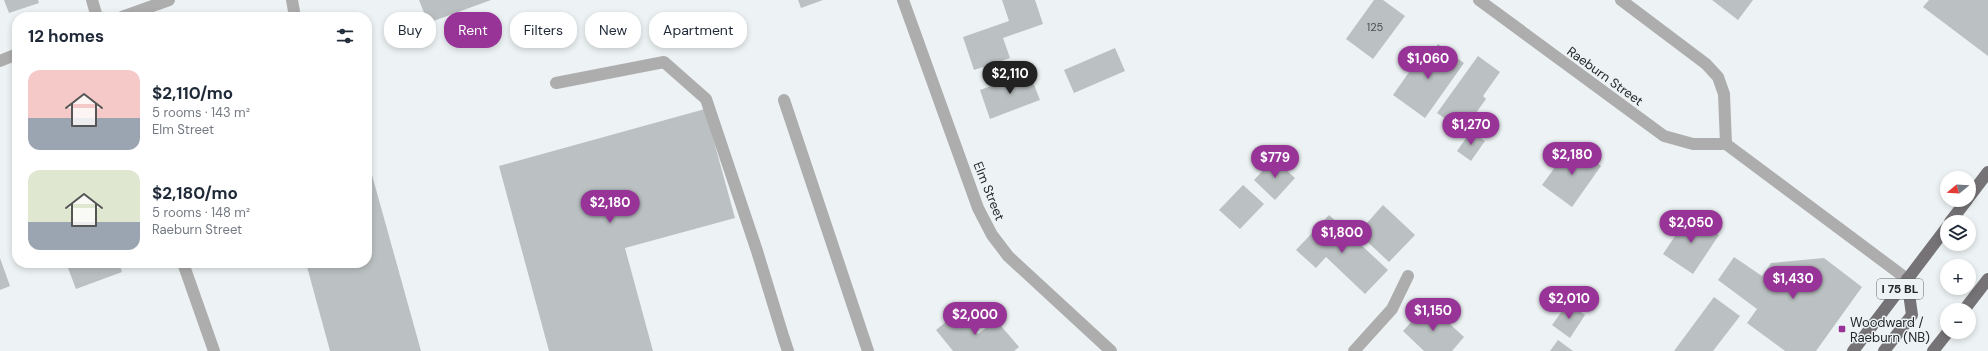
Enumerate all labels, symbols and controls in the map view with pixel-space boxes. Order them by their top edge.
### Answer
chip: Buy [384,12,436,48]
chip: Rent [444,12,502,48]
chip: Filters [510,12,577,48]
chip: New [585,12,641,48]
chip: Apartment [649,12,747,48]
house number: 125 [1367,20,1384,34]
text: 12 homes [28,25,104,47]
icon: filters [334,25,356,47]
street label: Raeburn Street [1564,43,1646,109]
pin: $1,060 [1395,46,1461,80]
text: $1,060 [1407,50,1449,67]
pin: $2,110 [977,61,1043,95]
text: $2,110 [991,65,1029,82]
text: $2,110/mo [152,82,233,104]
icon: home [60,86,108,134]
text: 5 rooms · 143 m² [152,104,250,121]
pin: $1,270 [1438,112,1504,146]
text: $1,270 [1451,116,1491,133]
text: Elm Street [152,121,214,138]
pin: $2,180 [1539,142,1605,176]
pin: $779 [1251,145,1299,179]
text: $2,180 [1552,146,1592,163]
text: $779 [1260,149,1290,166]
street label: Elm Street [969,159,1009,223]
north arrow [1940,171,1976,207]
map controls [1940,171,1976,339]
text: $2,180/mo [152,182,238,204]
icon: home [60,186,108,234]
pin: $2,180 [577,190,643,224]
text: $2,180 [590,194,630,211]
text: 5 rooms · 148 m² [152,204,250,221]
pin: $2,050 [1658,210,1724,244]
text: $2,050 [1669,214,1713,231]
button: layers [1940,215,1976,251]
pin: $1,800 [1309,220,1375,254]
text: Raeburn Street [152,221,242,238]
text: $1,800 [1321,224,1363,241]
button: + [1940,259,1976,295]
pin: $1,430 [1760,266,1826,300]
text: $1,430 [1772,270,1814,287]
road number: I 75 BL [1877,279,1923,299]
pin: $2,010 [1536,286,1602,320]
text: $2,010 [1548,290,1590,307]
pin: $1,150 [1400,298,1466,332]
pin: $2,000 [942,302,1008,336]
text: $1,150 [1414,302,1452,319]
button: − [1940,303,1976,339]
text: $2,000 [952,306,998,323]
place label: Woodward / Raeburn (NB) [1850,314,1930,346]
marker: Woodward / Raeburn (NB) [1837,324,1847,334]

